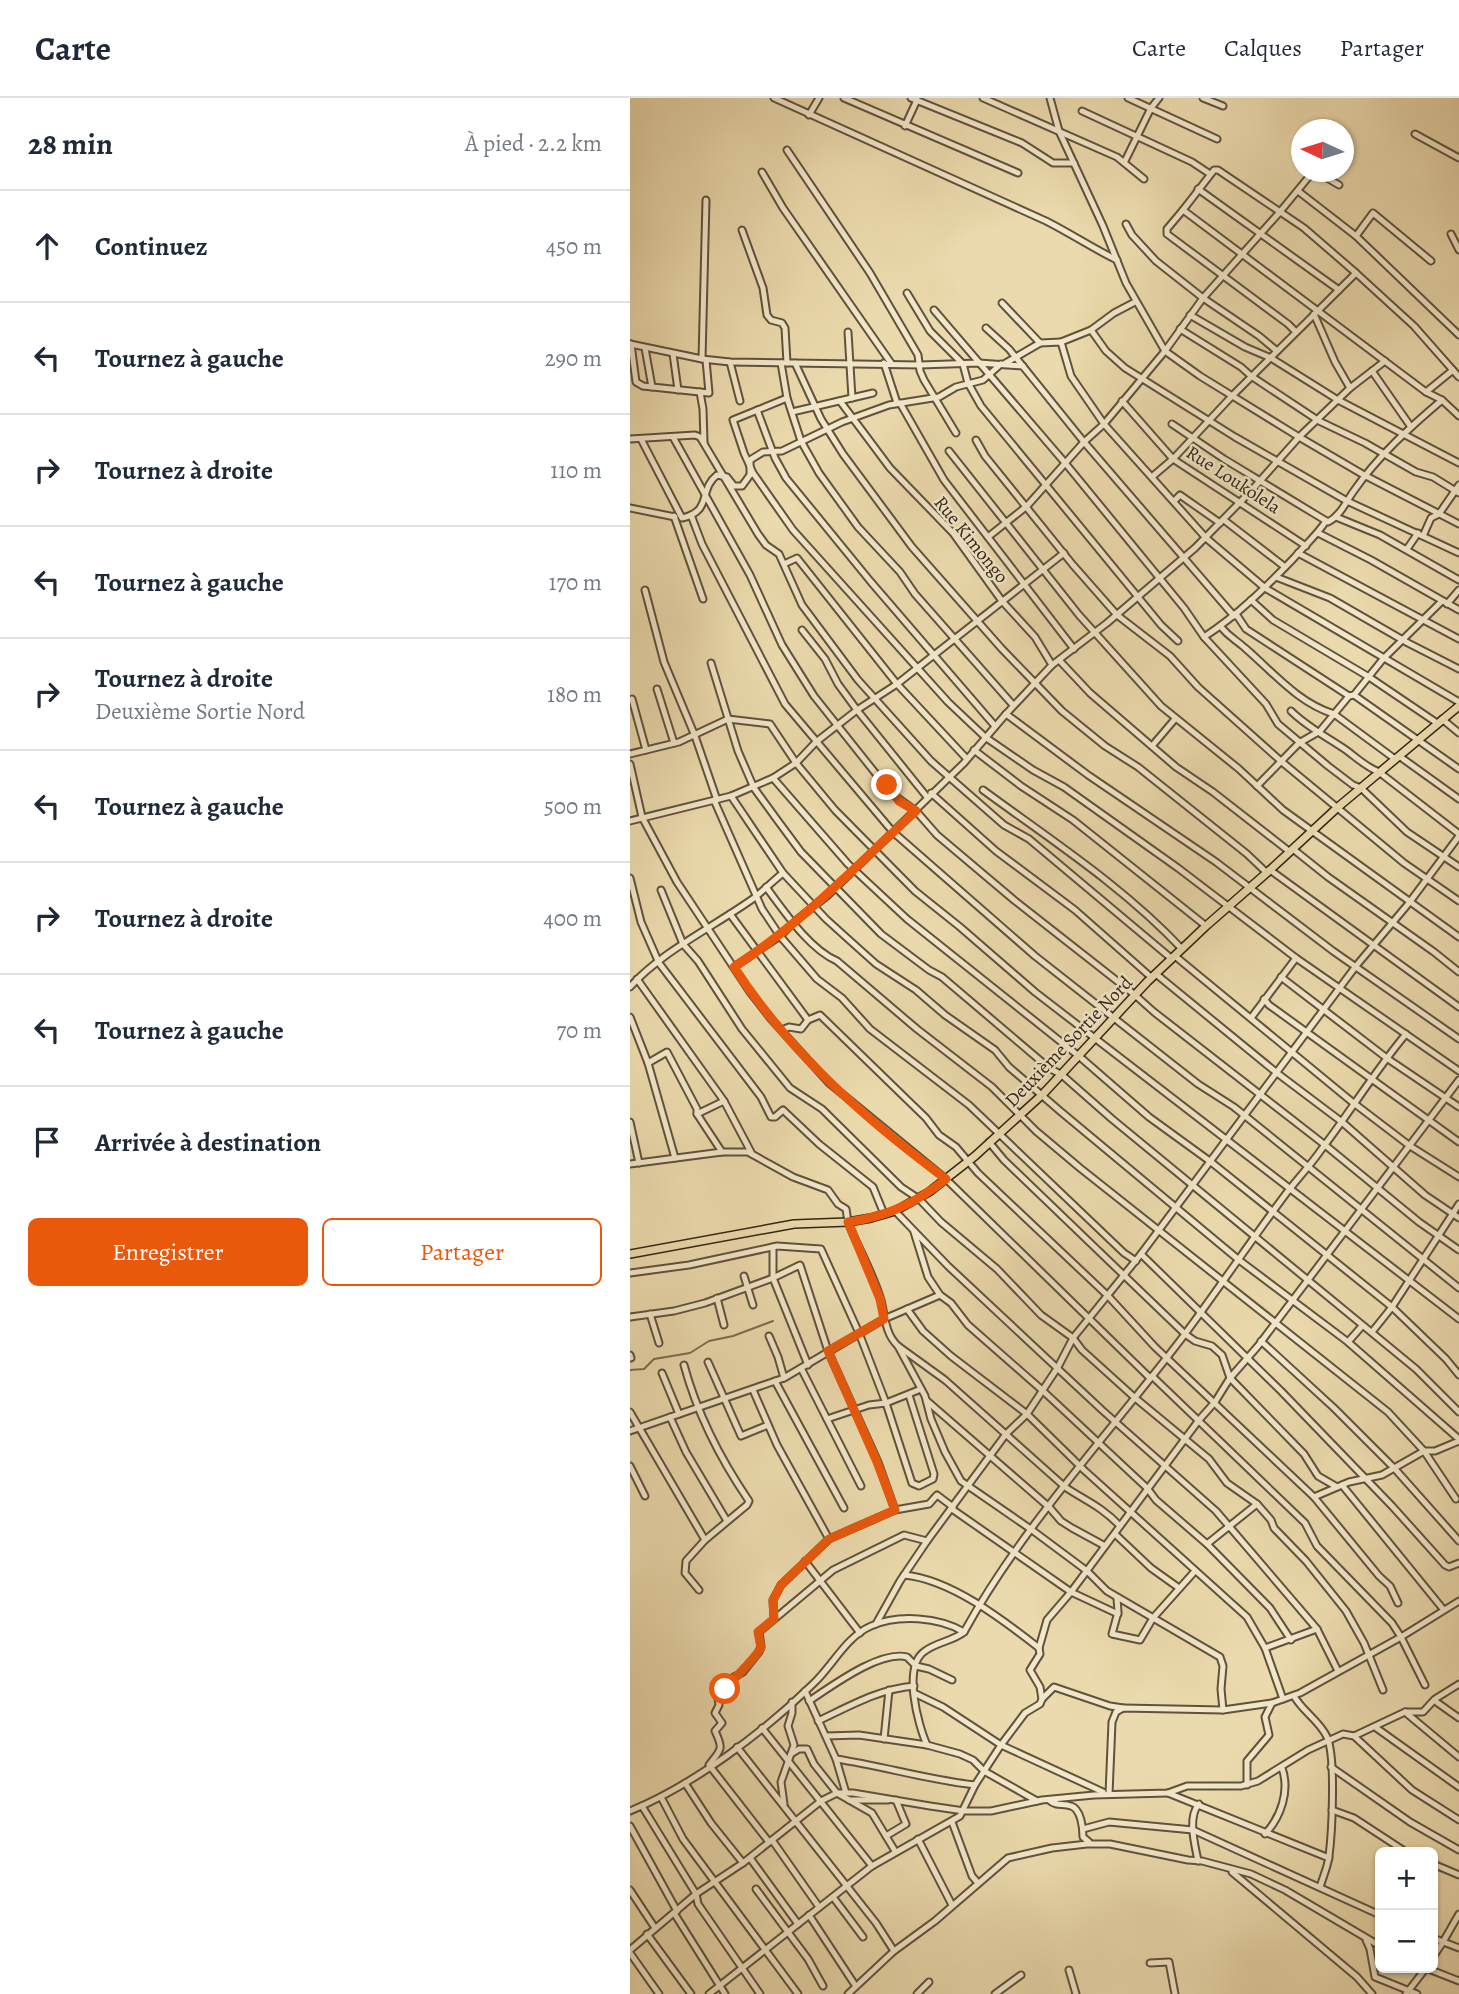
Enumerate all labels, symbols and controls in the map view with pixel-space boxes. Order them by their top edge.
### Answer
text: Carte [35,26,111,71]
text: Carte [1132,32,1186,64]
text: Calques [1224,32,1302,64]
text: Partager [1340,32,1424,64]
north arrow [1291,119,1354,182]
text: 28 min [28,124,113,164]
text: À pied · 2.2 km [465,128,602,159]
icon: ahead [28,227,66,265]
text: Continuez [95,229,208,264]
text: 450 m [546,231,602,262]
icon: left [28,339,66,377]
text: Tournez à gauche [95,341,284,376]
text: 290 m [545,343,602,374]
street label: Rue Loukolela [1181,439,1286,520]
icon: right [28,451,66,489]
text: Tournez à droite [95,453,273,488]
text: 110 m [550,455,602,486]
street label: Rue Kimongo [928,490,1015,589]
icon: left [28,563,66,601]
text: Tournez à gauche [95,565,284,600]
text: 170 m [549,567,602,598]
text: Tournez à droite [95,661,273,696]
icon: right [28,675,66,713]
text: 180 m [547,679,602,710]
text: Deuxième Sortie Nord [95,696,305,727]
route end [871,769,902,800]
icon: left [28,787,66,825]
text: Tournez à gauche [95,789,284,824]
text: 500 m [544,791,602,822]
icon: right [28,899,66,937]
text: Tournez à droite [95,901,273,936]
text: 400 m [543,903,602,934]
street label: Deuxième Sortie Nord [999,970,1139,1113]
icon: left [28,1011,66,1049]
text: Tournez à gauche [95,1013,284,1048]
text: 70 m [556,1015,602,1046]
icon: arrive [28,1123,66,1161]
text: Arrivée à destination [95,1125,321,1160]
button: Enregistrer [28,1218,308,1286]
button: Partager [322,1218,602,1286]
route start [709,1673,740,1704]
map controls [1375,1847,1438,1973]
button: + [1375,1847,1438,1910]
button: − [1375,1910,1438,1973]

